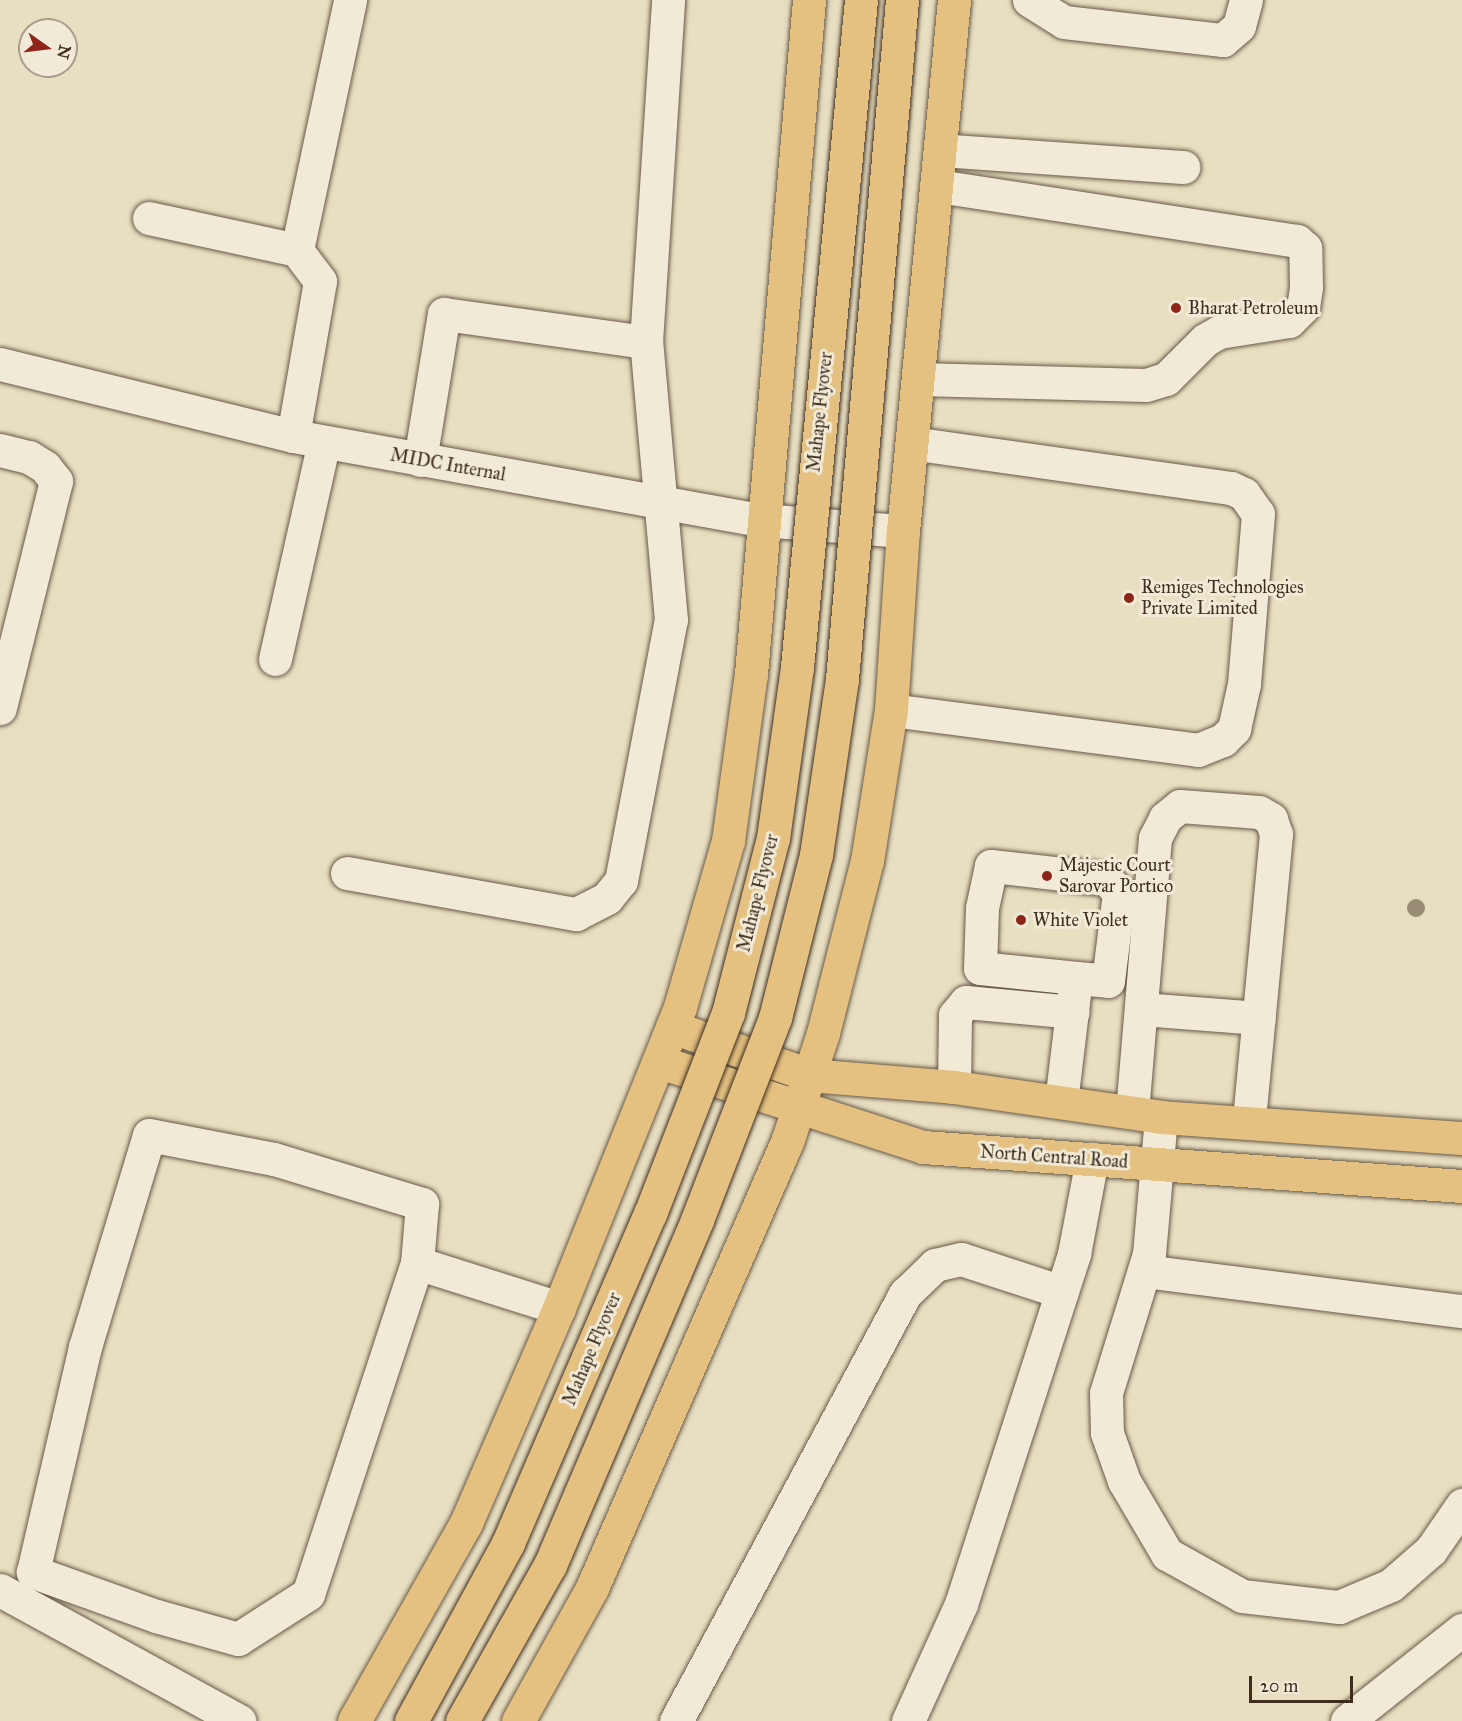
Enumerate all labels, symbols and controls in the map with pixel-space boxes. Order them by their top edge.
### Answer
north arrow [18,18,78,78]
text: N [53,43,75,61]
place label: Bharat Petroleum [1188,297,1319,319]
marker: Bharat Petroleum [1169,301,1183,315]
street label: Mahape Flyover [803,351,837,473]
street label: MIDC Internal [389,444,507,486]
place label: Remiges Technologies Private Limited [1141,577,1304,620]
marker: Remiges Technologies Private Limited [1122,591,1136,605]
street label: Mahape Flyover [733,832,783,954]
place label: Majestic Court Sarovar Portico [1059,855,1173,898]
marker: Majestic Court Sarovar Portico [1040,869,1054,883]
place label: White Violet [1033,909,1128,931]
marker: White Violet [1014,913,1028,927]
street label: North Central Road [979,1141,1129,1173]
street label: Mahape Flyover [559,1289,625,1409]
scale bar [1252,1664,1356,1702]
text: 20 m [1260,1675,1298,1697]

